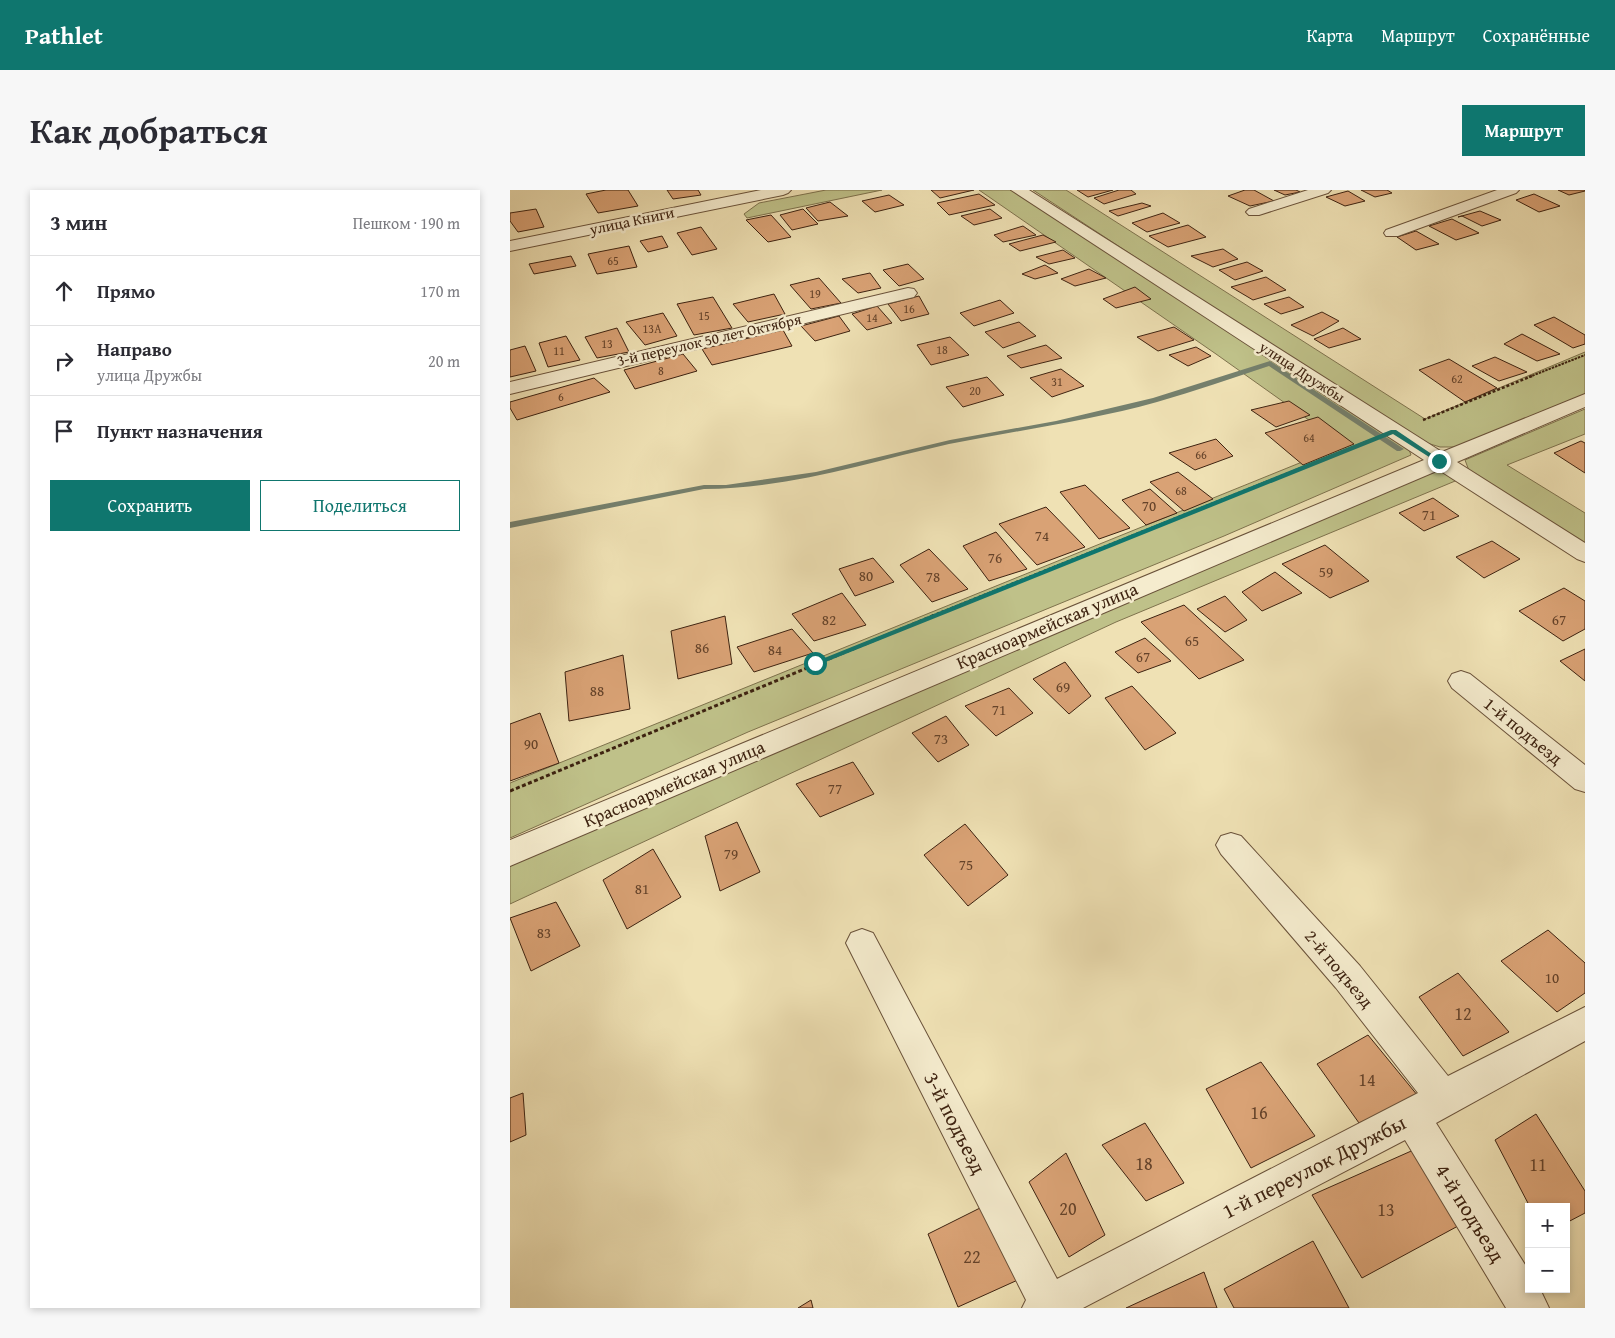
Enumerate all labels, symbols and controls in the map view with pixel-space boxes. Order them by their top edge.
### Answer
text: Pathlet [25,18,103,53]
text: Карта [1307,22,1353,49]
text: Маршрут [1381,22,1455,49]
text: Сохранённые [1483,22,1590,49]
text: Как добраться [30,105,268,156]
button: Маршрут [1462,105,1585,156]
street label: улица Книги [587,201,676,240]
text: 3 мин [50,207,107,238]
text: Пешком · 190 m [353,211,460,235]
house number: 65 [607,252,619,269]
icon: ahead [50,277,78,305]
text: Прямо [97,277,155,305]
text: 170 m [420,279,460,303]
house number: 19 [809,285,821,302]
house number: 16 [903,300,915,317]
house number: 15 [698,307,710,324]
street label: 3-й переулок 50 лет Октября [615,308,804,371]
house number: 14 [866,309,878,326]
house number: 13А [643,320,662,337]
text: Направо [97,335,172,363]
house number: 13 [601,335,613,352]
street label: улица Дружбы [1254,335,1350,407]
house number: 18 [936,341,948,358]
house number: 11 [553,342,565,359]
icon: right [50,347,78,375]
text: 20 m [428,349,460,373]
house number: 8 [658,362,664,379]
text: улица Дружбы [97,363,202,387]
house number: 62 [1451,370,1463,387]
house number: 31 [1051,373,1063,390]
house number: 20 [969,382,981,399]
house number: 6 [558,388,564,405]
icon: arrive [50,417,78,445]
text: Пункт назначения [97,417,263,445]
house number: 64 [1303,429,1315,446]
house number: 66 [1195,446,1207,463]
route end [1428,450,1451,473]
button: Сохранить [50,480,250,531]
button: Поделиться [260,480,460,531]
house number: 68 [1175,482,1187,499]
house number: 70 [1142,495,1156,516]
house number: 71 [1422,504,1436,525]
house number: 74 [1035,525,1049,546]
house number: 76 [988,547,1002,568]
house number: 59 [1319,561,1333,582]
house number: 80 [859,565,873,586]
house number: 78 [926,566,940,587]
street label: Красноармейская улица [952,575,1142,676]
house number: 82 [822,609,836,630]
house number: 67 [1552,609,1566,630]
house number: 65 [1185,630,1199,651]
house number: 86 [695,637,709,658]
house number: 84 [768,639,782,660]
house number: 67 [1136,646,1150,667]
route start [804,652,827,675]
house number: 69 [1056,676,1070,697]
house number: 88 [590,680,604,701]
street label: 1-й подъезд [1478,690,1569,771]
house number: 71 [992,699,1006,720]
house number: 73 [934,728,948,749]
house number: 90 [524,733,538,754]
street label: Красноармейская улица [579,733,769,834]
house number: 77 [828,778,842,799]
house number: 79 [724,843,738,864]
house number: 75 [959,854,973,875]
house number: 81 [635,878,649,899]
house number: 83 [537,922,551,943]
street label: 2-й подъезд [1298,924,1380,1014]
house number: 10 [1545,967,1559,988]
house number: 12 [1454,1000,1472,1027]
street label: 3-й подъезд [916,1066,995,1180]
house number: 14 [1358,1066,1376,1093]
house number: 16 [1250,1099,1268,1126]
street label: 1-й переулок Дружбы [1217,1107,1411,1226]
house number: 18 [1135,1150,1153,1177]
house number: 11 [1529,1151,1547,1178]
street label: 4-й подъезд [1428,1157,1513,1269]
house number: 20 [1059,1195,1077,1222]
house number: 13 [1377,1196,1395,1223]
map controls [1525,1203,1570,1293]
button: + [1525,1203,1570,1248]
house number: 22 [963,1243,981,1270]
button: − [1525,1248,1570,1293]

